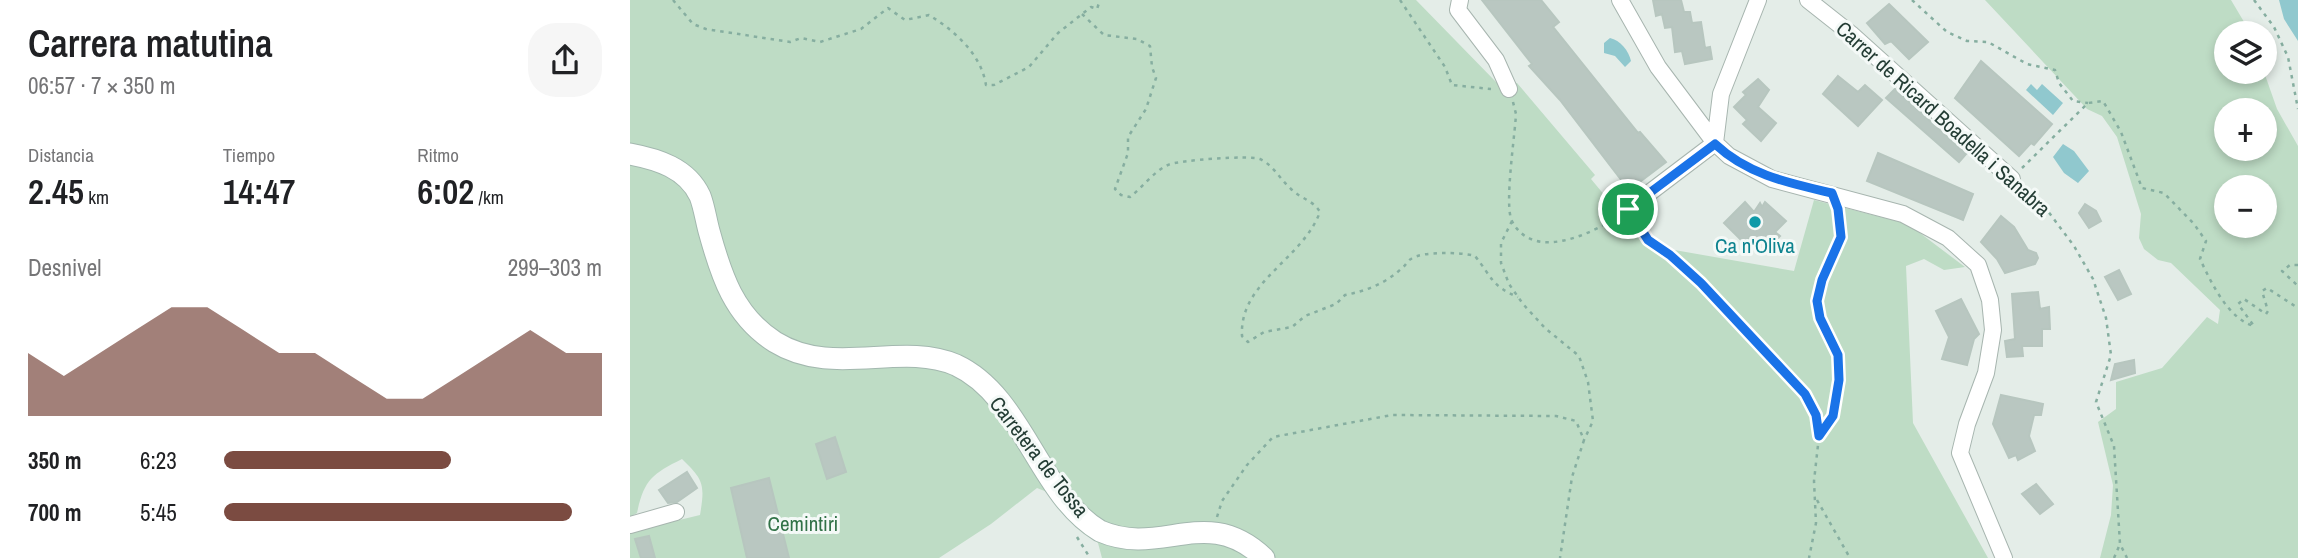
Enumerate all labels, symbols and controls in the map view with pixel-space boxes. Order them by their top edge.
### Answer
street label: Carrer de Ricard Boadella i Sanabra [1830,14,2057,223]
text: Carrera matutina [28,18,273,69]
map controls [2214,21,2277,238]
button: layers [2214,21,2277,84]
button: share [528,23,602,97]
text: 06:57 · 7 × 350 m [28,70,175,101]
button: + [2214,98,2277,161]
text: Distancia [28,142,94,168]
text: Tiempo [223,142,275,168]
text: Ritmo [417,142,459,168]
text: 2.45 [28,168,84,215]
text: 14:47 [223,168,296,215]
text: 6:02 [417,168,474,215]
button: − [2214,175,2277,238]
pin [1598,179,1658,239]
text: km [84,184,109,210]
text: /km [474,184,504,210]
icon: arrive [1609,190,1647,228]
marker: Ca n'Oliva [1747,214,1763,230]
place label: Ca n'Oliva [1715,231,1795,260]
text: Desnivel [28,252,101,283]
text: 299–303 m [508,252,602,283]
street label: Carretera de Tossa [983,390,1096,524]
text: 350 m [28,445,81,476]
text: 6:23 [140,445,177,476]
text: 700 m [28,497,81,528]
text: 5:45 [140,497,177,528]
park label: Cemintiri [768,509,838,538]

